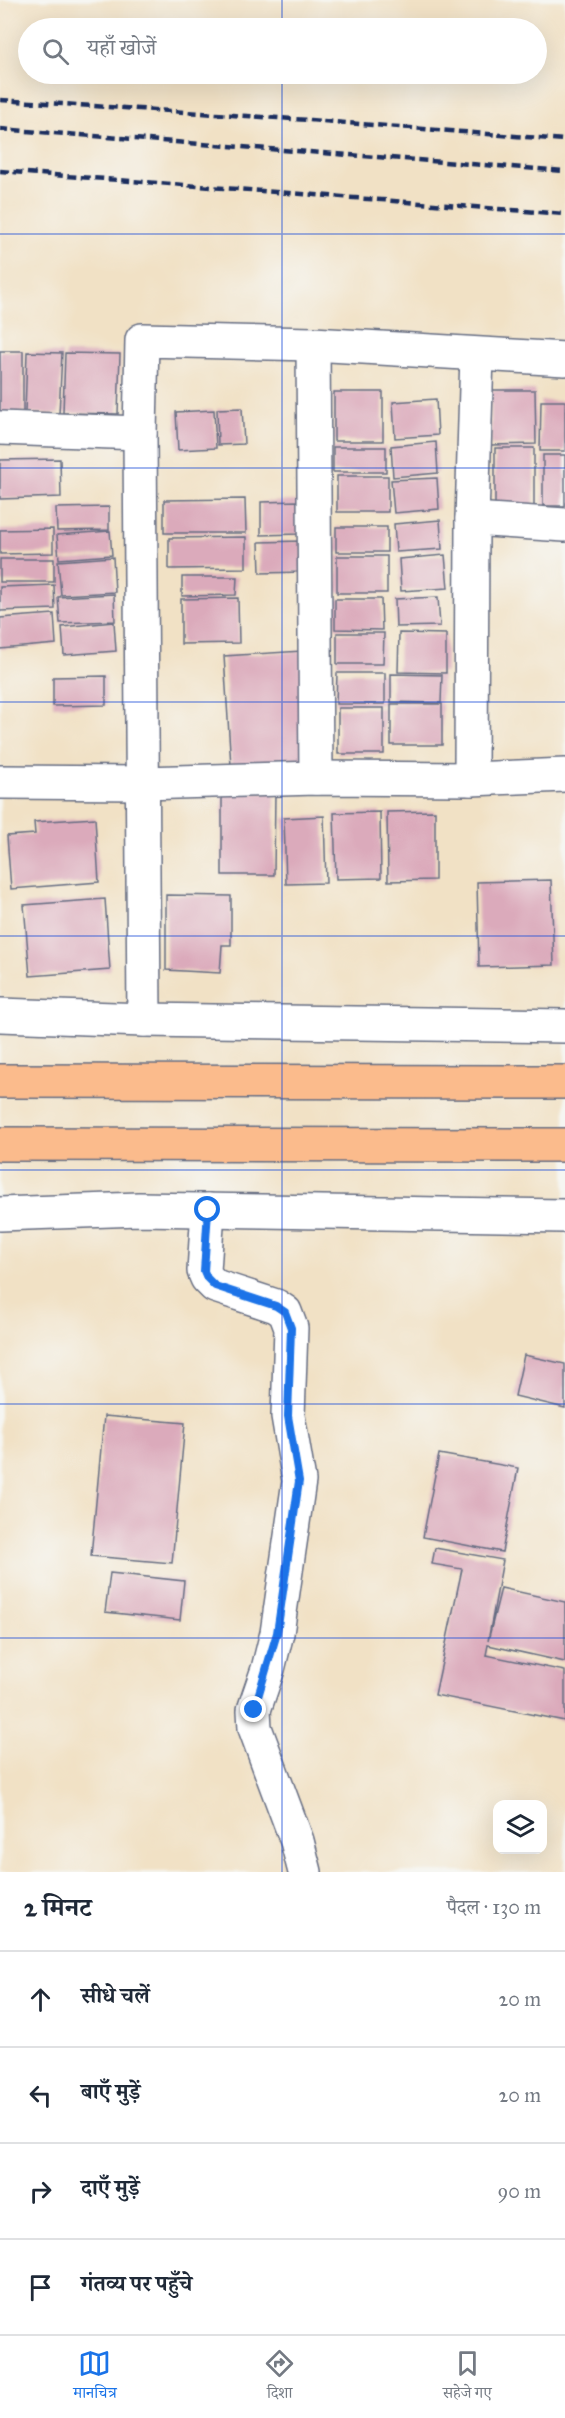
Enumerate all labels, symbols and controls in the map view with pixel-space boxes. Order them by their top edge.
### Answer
search box [18,18,547,84]
text: यहाँ खोजें [87,34,156,61]
icon: search [39,35,72,68]
route start [194,1196,220,1222]
route end [240,1696,266,1722]
map controls [493,1800,547,1854]
button: layers [493,1800,547,1854]
text: 2 मिनट [24,1891,92,1923]
text: पैदल · 130 m [447,1895,541,1919]
text: सीधे चलें [81,1982,150,2009]
icon: ahead [24,1983,57,2016]
text: 20 m [498,1987,541,2011]
text: बाएँ मुड़ें [81,2078,140,2105]
icon: left [24,2079,57,2112]
text: 20 m [498,2083,541,2107]
text: दाएँ मुड़ें [81,2174,140,2201]
icon: right [24,2175,57,2208]
text: 90 m [498,2179,541,2203]
text: गंतव्य पर पहुँचे [81,2270,192,2297]
icon: arrive [24,2271,57,2304]
tab: मानचित्र [73,2347,117,2408]
tab: दिशा [263,2347,296,2408]
tab: सहेजे गए [443,2347,492,2408]

